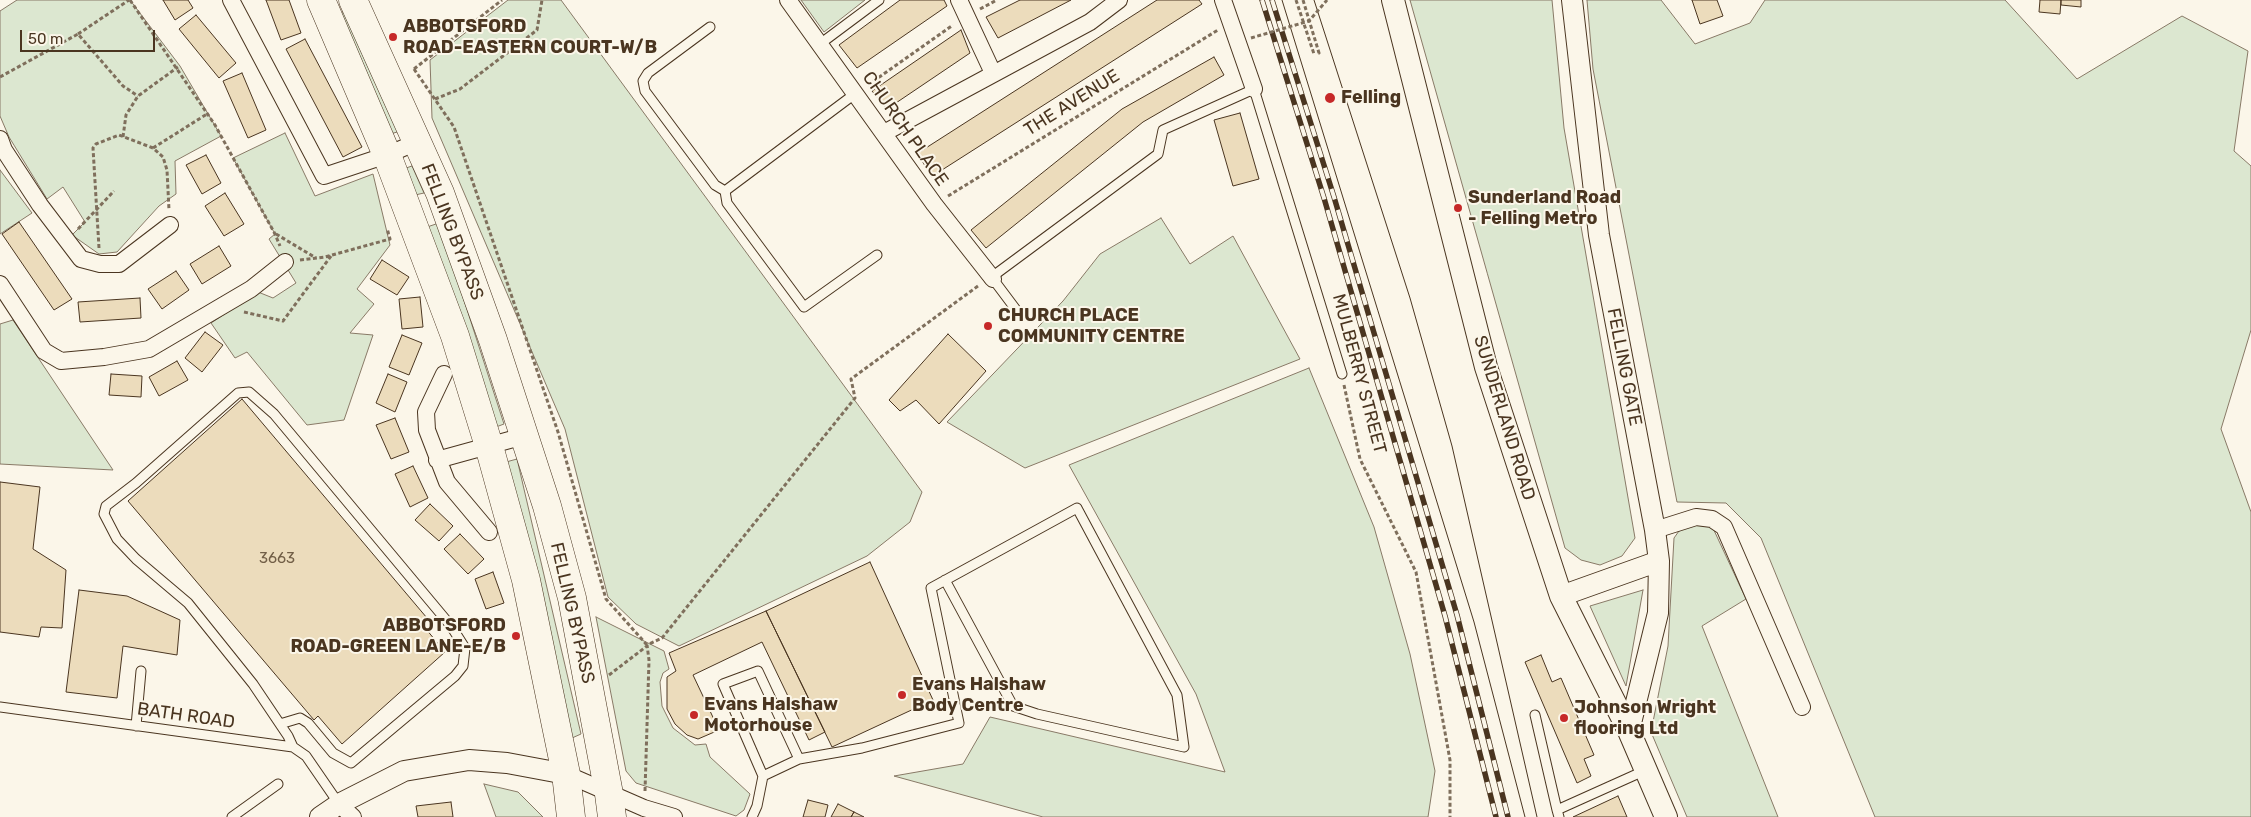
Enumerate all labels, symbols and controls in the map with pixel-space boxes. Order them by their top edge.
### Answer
place label: ABBOTSFORD ROAD-EASTERN COURT-W/B [403,16,657,58]
scale bar [22,20,158,52]
text: 50 m [28,30,63,48]
marker: ABBOTSFORD ROAD-EASTERN COURT-W/B [387,31,399,43]
street label: THE AVENUE [1020,65,1124,141]
street label: CHURCH PLACE [857,68,953,190]
place label: Felling [1341,87,1401,109]
marker: Felling [1323,91,1337,105]
street label: FELLING BYPASS [416,161,488,303]
place label: Sunderland Road - Felling Metro [1468,187,1621,230]
marker: Sunderland Road - Felling Metro [1452,202,1464,214]
street label: MULBERRY STREET [1327,292,1391,456]
place label: CHURCH PLACE COMMUNITY CENTRE [998,305,1185,348]
street label: FELLING GATE [1602,306,1646,428]
marker: CHURCH PLACE COMMUNITY CENTRE [982,320,994,332]
street label: SUNDERLAND ROAD [1469,333,1539,503]
street label: FELLING BYPASS [545,540,599,686]
house number: 3663 [259,550,295,568]
place label: ABBOTSFORD ROAD-GREEN LANE-E/B [290,615,506,658]
marker: ABBOTSFORD ROAD-GREEN LANE-E/B [510,630,522,642]
place label: Evans Halshaw Body Centre [912,674,1046,716]
marker: Evans Halshaw Body Centre [896,689,908,701]
place label: Evans Halshaw Motorhouse [704,694,838,736]
place label: Johnson Wright flooring Ltd [1574,697,1716,740]
street label: BATH ROAD [136,698,236,734]
marker: Evans Halshaw Motorhouse [688,709,700,721]
marker: Johnson Wright flooring Ltd [1558,712,1570,724]

